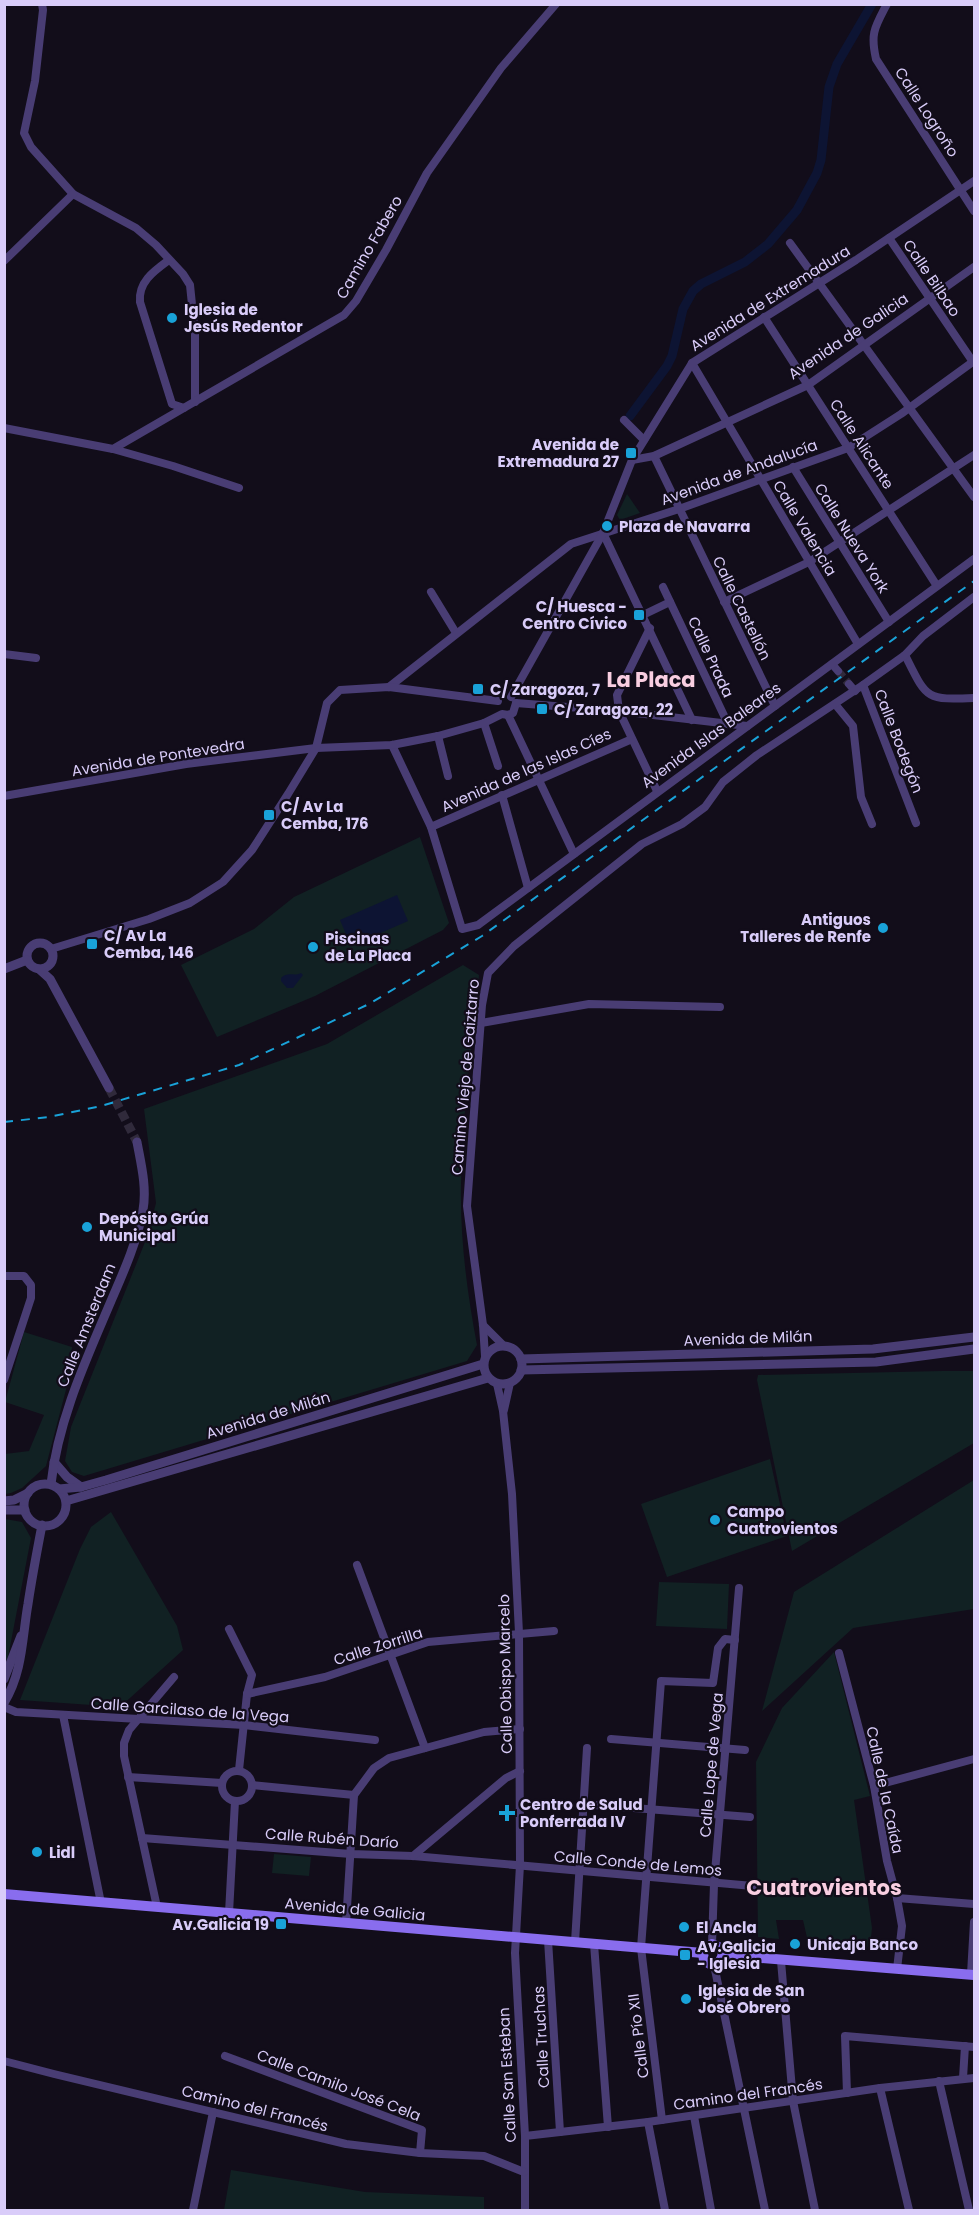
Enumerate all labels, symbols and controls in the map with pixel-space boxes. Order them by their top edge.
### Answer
street label: Calle Logroño [890,63,964,161]
street label: Camino Fabero [331,191,407,303]
street label: Calle Bilbao [898,235,966,321]
street label: Avenida de Extremadura [686,240,854,356]
street label: Avenida de Galicia [784,288,912,384]
place label: Iglesia de Jesús Redentor [184,299,303,337]
marker: Iglesia de Jesús Redentor [165,311,179,325]
street label: Calle Alicante [825,395,899,493]
place label: Avenida de Extremadura 27 [498,434,619,472]
street label: Avenida de Andalucía [658,434,820,510]
marker: Avenida de Extremadura 27 [624,446,638,460]
street label: Calle Valencia [768,476,842,580]
street label: Calle Nueva York [810,479,894,597]
place label: Plaza de Navarra [619,516,750,537]
marker: Plaza de Navarra [600,519,614,533]
street label: Calle Castellón [708,552,776,664]
place label: C/ Huesca - Centro Cívico [522,596,627,634]
marker: C/ Huesca - Centro Cívico [632,608,646,622]
street label: Calle Prada [683,613,739,701]
district label: La Placa [606,665,696,694]
street label: Avenida Islas Baleares [637,677,785,793]
place label: C/ Zaragoza, 7 [490,679,600,700]
marker: C/ Zaragoza, 7 [471,682,485,696]
street label: Calle Bodegón [869,686,929,796]
place label: C/ Zaragoza, 22 [554,699,674,720]
marker: C/ Zaragoza, 22 [535,702,549,716]
street label: Avenida de las Islas Cíes [438,723,615,817]
street label: Avenida de Pontevedra [70,733,246,781]
place label: C/ Av La Cemba, 176 [281,796,369,834]
marker: C/ Av La Cemba, 176 [262,808,276,822]
place label: Antiguos Talleres de Renfe [740,909,871,947]
marker: Antiguos Talleres de Renfe [876,921,890,935]
place label: C/ Av La Cemba, 146 [104,925,194,963]
place label: Piscinas de La Placa [325,928,411,966]
marker: C/ Av La Cemba, 146 [85,937,99,951]
marker: Piscinas de La Placa [306,940,320,954]
street label: Camino Viejo de Gaiztarro [446,978,484,1176]
place label: Depósito Grúa Municipal [99,1208,209,1246]
marker: Depósito Grúa Municipal [80,1220,94,1234]
street label: Calle Amsterdam [52,1260,120,1390]
street label: Avenida de Milán [683,1325,813,1351]
street label: Avenida de Milán [203,1386,333,1444]
place label: Campo Cuatrovientos [727,1501,838,1539]
marker: Campo Cuatrovientos [708,1513,722,1527]
street label: Calle Obispo Marcelo [493,1594,517,1754]
street label: Calle Zorrilla [331,1622,425,1670]
street label: Calle Lope de Vega [694,1692,728,1838]
street label: Calle Garcilaso de la Vega [90,1693,290,1727]
street label: Calle de la Caída [861,1725,909,1855]
place label: Centro de Salud Ponferrada IV [520,1794,643,1832]
marker: Centro de Salud Ponferrada IV [498,1804,516,1822]
street label: Calle Rubén Darío [265,1823,399,1853]
place label: Lidl [49,1842,75,1863]
marker: Lidl [30,1845,44,1859]
street label: Calle Conde de Lemos [553,1845,723,1881]
district label: Cuatrovientos [746,1873,902,1902]
street label: Avenida de Galicia [284,1892,426,1926]
place label: Av.Galicia 19 [172,1914,269,1935]
marker: Av.Galicia 19 [274,1917,288,1931]
place label: El Ancla [696,1917,757,1938]
marker: El Ancla [677,1920,691,1934]
place label: Unicaja Banco [807,1934,918,1955]
place label: Av.Galicia - Iglesia [697,1936,776,1974]
marker: Unicaja Banco [788,1937,802,1951]
marker: Av.Galicia - Iglesia [678,1948,692,1962]
place label: Iglesia de San José Obrero [698,1980,805,2018]
street label: Calle Truchas [528,1985,554,2089]
street label: Calle Pío XII [622,1992,654,2080]
marker: Iglesia de San José Obrero [679,1992,693,2006]
street label: Calle San Esteban [493,2007,521,2143]
street label: Calle Camilo José Cela [254,2044,424,2126]
street label: Camino del Francés [672,2073,824,2115]
street label: Camino del Francés [180,2080,331,2136]

